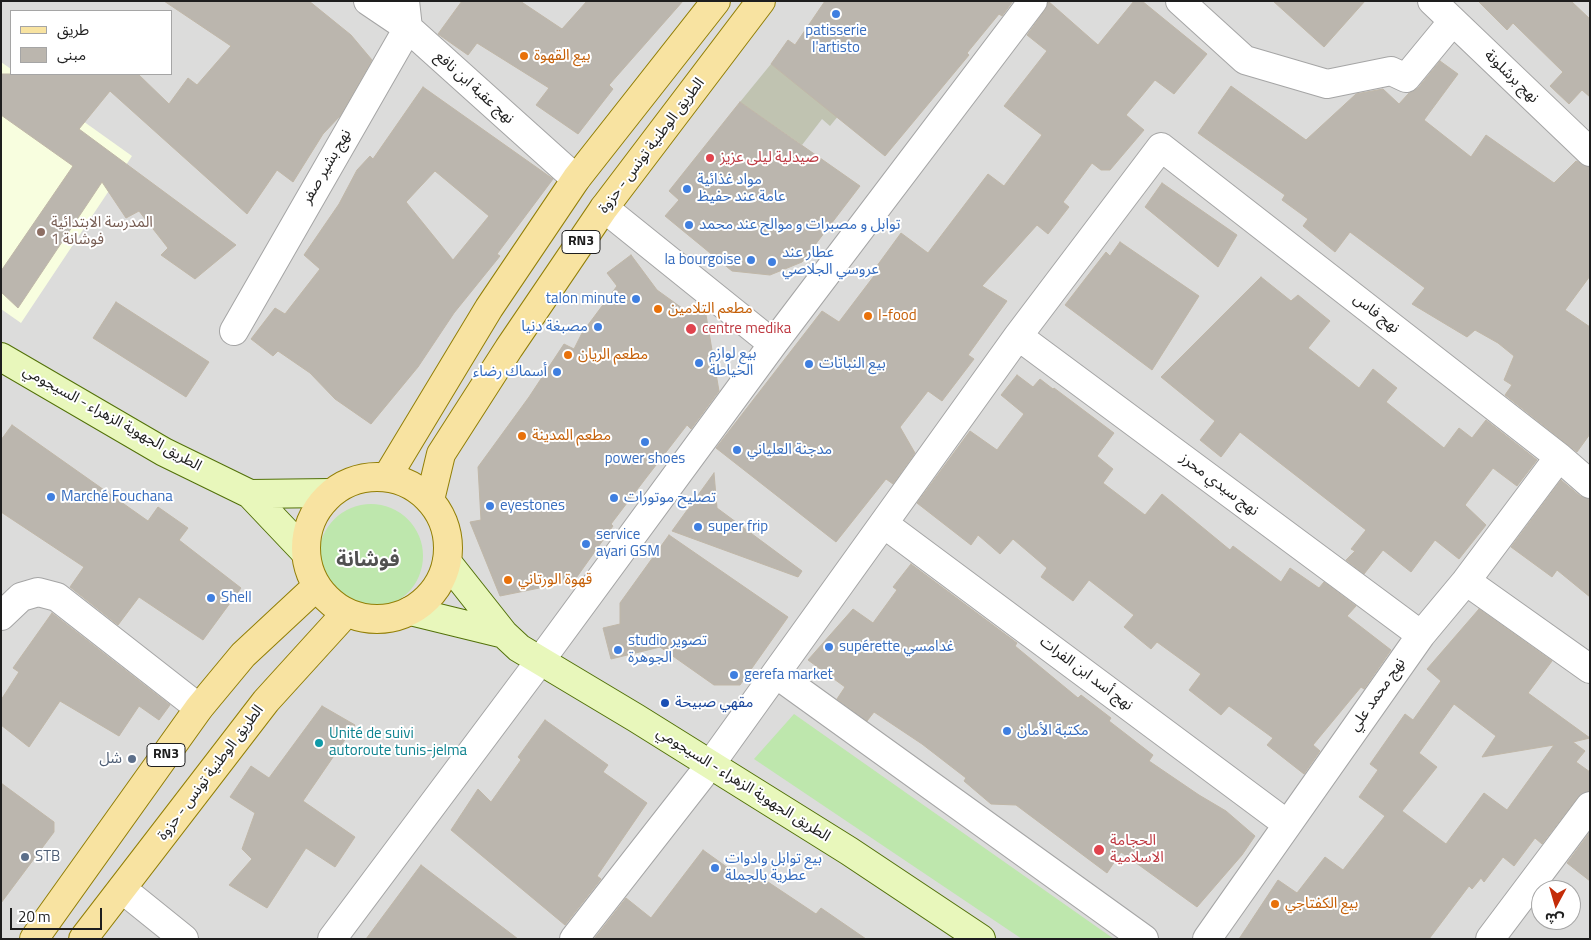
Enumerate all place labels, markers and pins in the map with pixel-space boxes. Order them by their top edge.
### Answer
marker: patisserie l'artisto [830,8,842,20]
place label: patisserie l'artisto [805,22,867,57]
place label: بيع القهوة [534,47,591,65]
marker: بيع القهوة [518,50,530,62]
place label: صيدلية ليلى عزيز [720,149,819,167]
marker: صيدلية ليلى عزيز [704,152,716,164]
place label: مواد غذائية عامة عند حفيظ [697,171,786,206]
marker: مواد غذائية عامة عند حفيظ [681,183,693,195]
place label: المدرسة الابتدائية فوشانة 1 [51,214,153,249]
place label: توابل و مصبرات و موالح عند محمد [699,216,901,234]
marker: توابل و مصبرات و موالح عند محمد [683,219,695,231]
marker: المدرسة الابتدائية فوشانة 1 [35,226,47,238]
place label: عطار عند عروسي الجلاصي [782,244,879,279]
place label: la bourgoise [664,251,741,269]
marker: la bourgoise [745,254,757,266]
marker: عطار عند عروسي الجلاصي [766,256,778,268]
place label: talon minute [546,290,626,308]
marker: talon minute [630,293,642,305]
place label: مطعم التلامين [668,300,753,318]
marker: مطعم التلامين [652,303,664,315]
place label: I-food [878,307,917,325]
marker: I-food [862,310,874,322]
place label: مصبغة دنيا [521,318,588,336]
place label: centre medika [702,320,791,338]
marker: مصبغة دنيا [592,321,604,333]
marker: centre medika [684,322,698,336]
place label: بيع لوازم الخياطة [709,345,757,380]
place label: مطعم الريان [578,346,648,364]
marker: مطعم الريان [562,349,574,361]
place label: بيع النباتات [819,355,886,373]
marker: بيع لوازم الخياطة [693,357,705,369]
marker: بيع النباتات [803,358,815,370]
place label: أسماك رضاء [473,363,547,381]
marker: أسماك رضاء [551,366,563,378]
place label: مطعم المدينة [532,427,611,445]
marker: مطعم المدينة [516,430,528,442]
marker: power shoes [639,436,651,448]
place label: مدجنة العلياني [747,441,832,459]
marker: مدجنة العلياني [731,444,743,456]
place label: power shoes [605,450,685,468]
place label: Marché Fouchana [61,488,173,506]
place label: تصليح موتورات [624,489,716,507]
marker: Marché Fouchana [45,491,57,503]
marker: تصليح موتورات [608,492,620,504]
place label: eyestones [500,497,565,515]
marker: eyestones [484,500,496,512]
place label: super frip [708,518,768,536]
marker: super frip [692,521,704,533]
place label: service ayari GSM [596,526,660,561]
marker: service ayari GSM [580,538,592,550]
place label: قهوة الورتاني [518,571,592,589]
marker: قهوة الورتاني [502,574,514,586]
place label: Shell [221,589,252,607]
marker: Shell [205,592,217,604]
place label: studio تصوير الجوهرة [628,632,707,667]
place label: supérette غدامسي [839,638,954,656]
marker: supérette غدامسي [823,641,835,653]
marker: studio تصوير الجوهرة [612,644,624,656]
place label: gerefa market [744,666,833,684]
marker: gerefa market [728,669,740,681]
place label: مقهي صبيحة [675,694,753,712]
marker: مقهي صبيحة [659,697,671,709]
place label: مكتبة الأمان [1017,722,1089,740]
place label: Unité de suivi autoroute tunis-jelma [329,725,467,760]
marker: مكتبة الأمان [1001,725,1013,737]
marker: Unité de suivi autoroute tunis-jelma [313,737,325,749]
place label: شل [99,750,122,768]
marker: شل [126,753,138,765]
place label: الحجامة الاسلامية [1110,832,1164,867]
marker: الحجامة الاسلامية [1092,843,1106,857]
place label: STB [35,848,60,866]
place label: بيع توابل وادوات عطرية بالجملة [725,850,822,885]
marker: STB [19,851,31,863]
marker: بيع توابل وادوات عطرية بالجملة [709,862,721,874]
place label: بيع الكفتاجي [1285,895,1358,913]
marker: بيع الكفتاجي [1269,898,1281,910]

